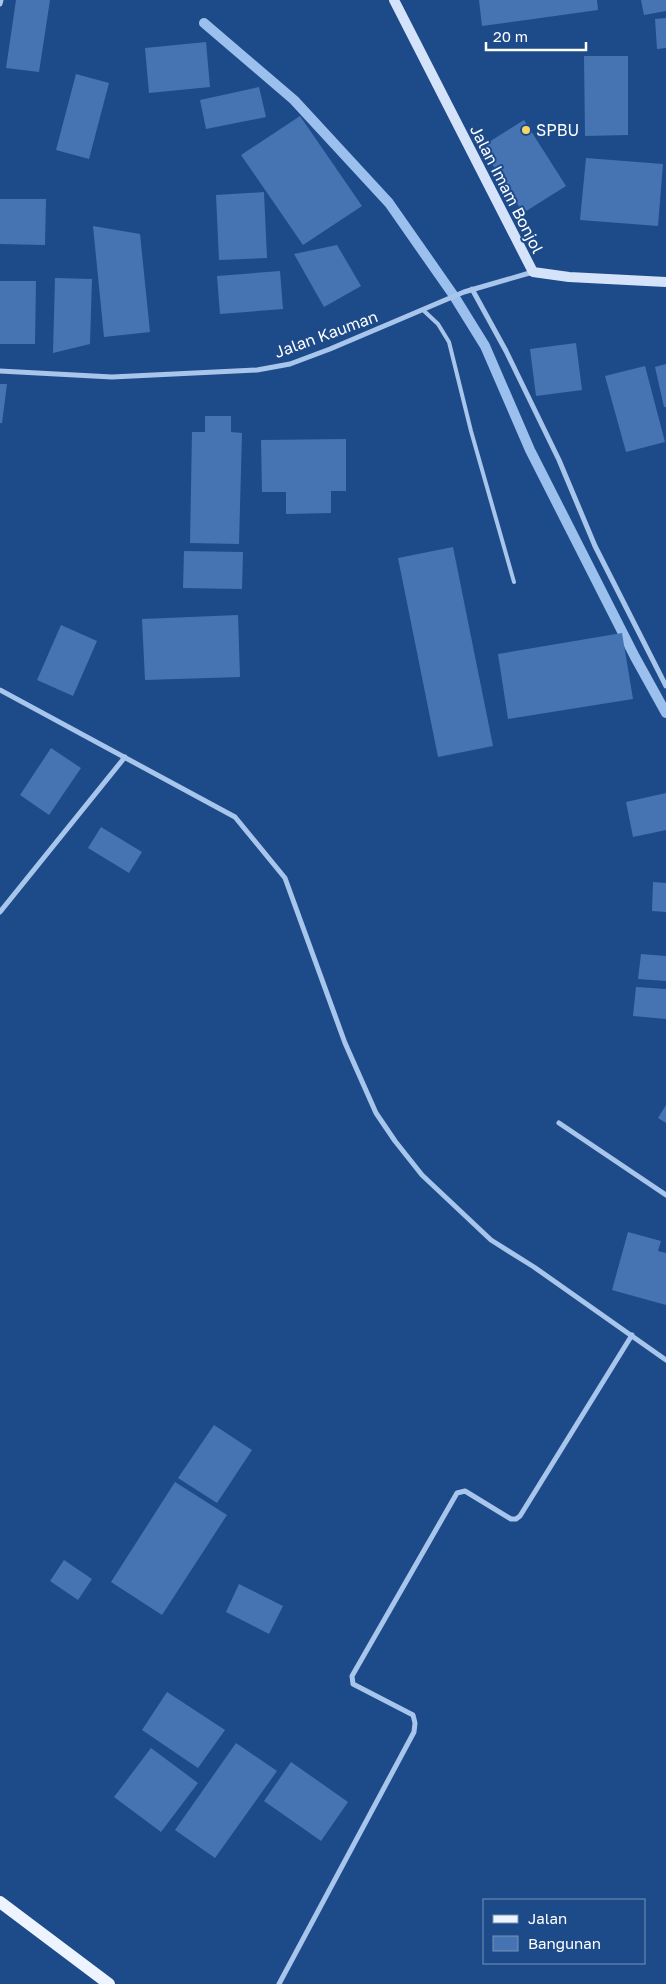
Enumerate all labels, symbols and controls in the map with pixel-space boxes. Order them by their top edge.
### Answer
scale bar [486,20,586,52]
text: 20 m [493,27,528,45]
place label: SPBU [536,120,579,140]
street label: Jalan Imam Bonjol [466,121,548,257]
marker: SPBU [520,124,532,136]
street label: Jalan Kauman [272,306,380,362]
legend [483,1899,646,1964]
text: Jalan [528,1909,567,1927]
text: Bangunan [528,1934,601,1952]

